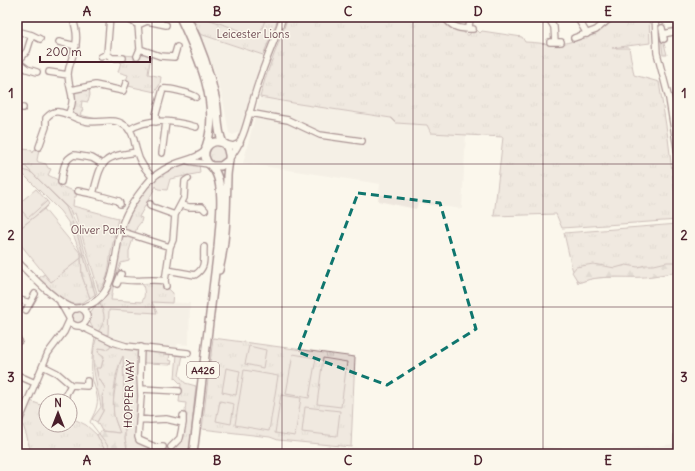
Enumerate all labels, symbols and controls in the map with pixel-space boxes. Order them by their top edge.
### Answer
text: A [83,3,92,20]
text: B [213,3,222,20]
text: C [344,3,353,20]
text: D [473,3,483,20]
text: E [604,3,612,20]
park label: Leicester Lions [217,27,290,41]
scale bar [40,38,150,64]
text: 200 m [46,44,82,59]
text: 1 [8,85,14,102]
text: 1 [681,85,687,102]
park label: Oliver Park [71,223,126,237]
text: 2 [7,227,15,244]
text: 2 [680,227,688,244]
street label: HOPPER WAY [121,360,137,428]
road number: A426 [187,362,219,378]
text: 3 [7,369,15,386]
text: 3 [680,369,688,386]
north arrow [38,393,78,433]
text: N [54,396,62,410]
text: A [83,452,92,469]
text: B [213,452,222,469]
text: C [344,452,353,469]
text: D [473,452,483,469]
text: E [604,452,612,469]

